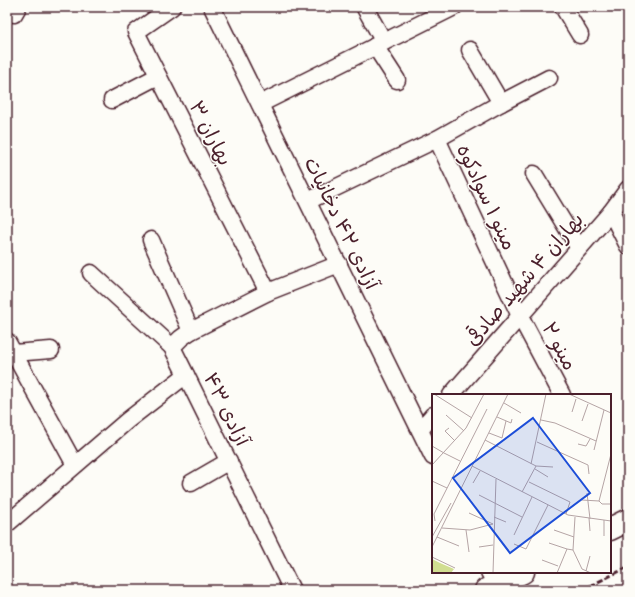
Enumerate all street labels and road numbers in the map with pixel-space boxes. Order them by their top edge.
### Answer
street label: بهاران ۳ [184,97,237,170]
street label: مینو ۱ سوادکوه [450,140,522,255]
street label: آزادی ۴۲ دخانیات [299,153,385,295]
street label: بهاران ۴ شهید صادقی [459,207,589,351]
street label: مینو ۲ [536,318,583,375]
street label: آزادی ۴۳ [198,368,255,451]

